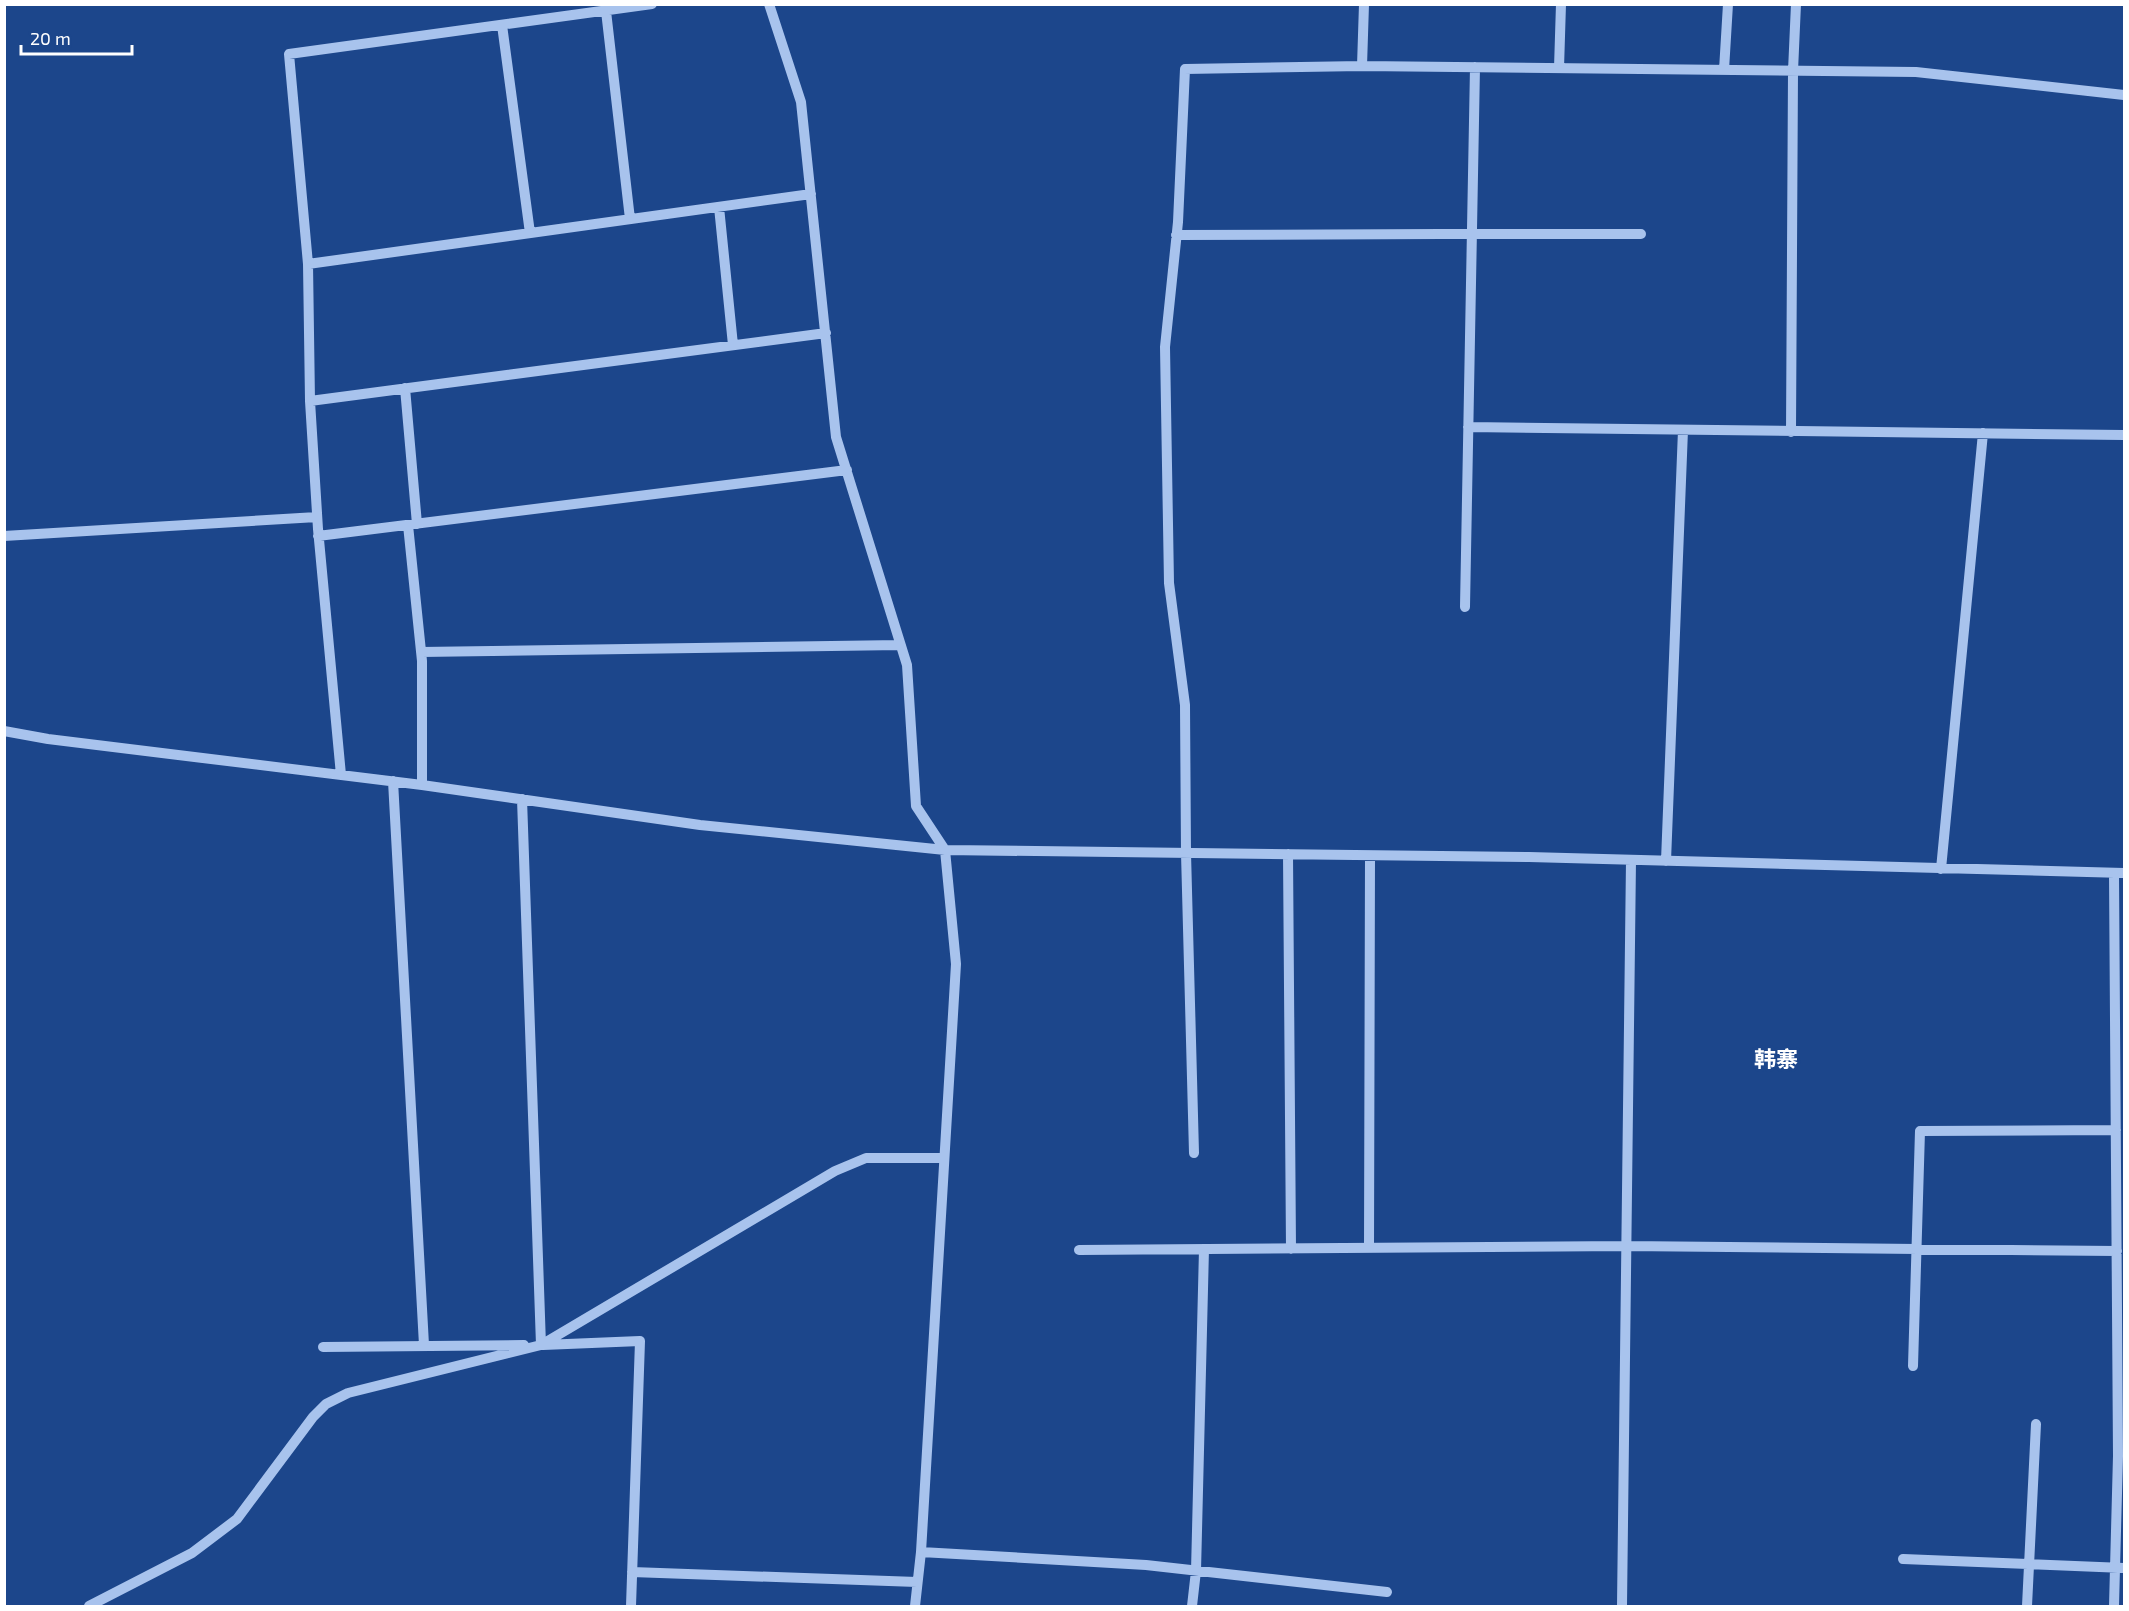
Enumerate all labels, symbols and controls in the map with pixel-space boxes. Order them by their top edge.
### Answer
scale bar [21,18,132,56]
text: 20 m [30,27,71,49]
district label: 韩寨 [1754,1045,1798,1071]

